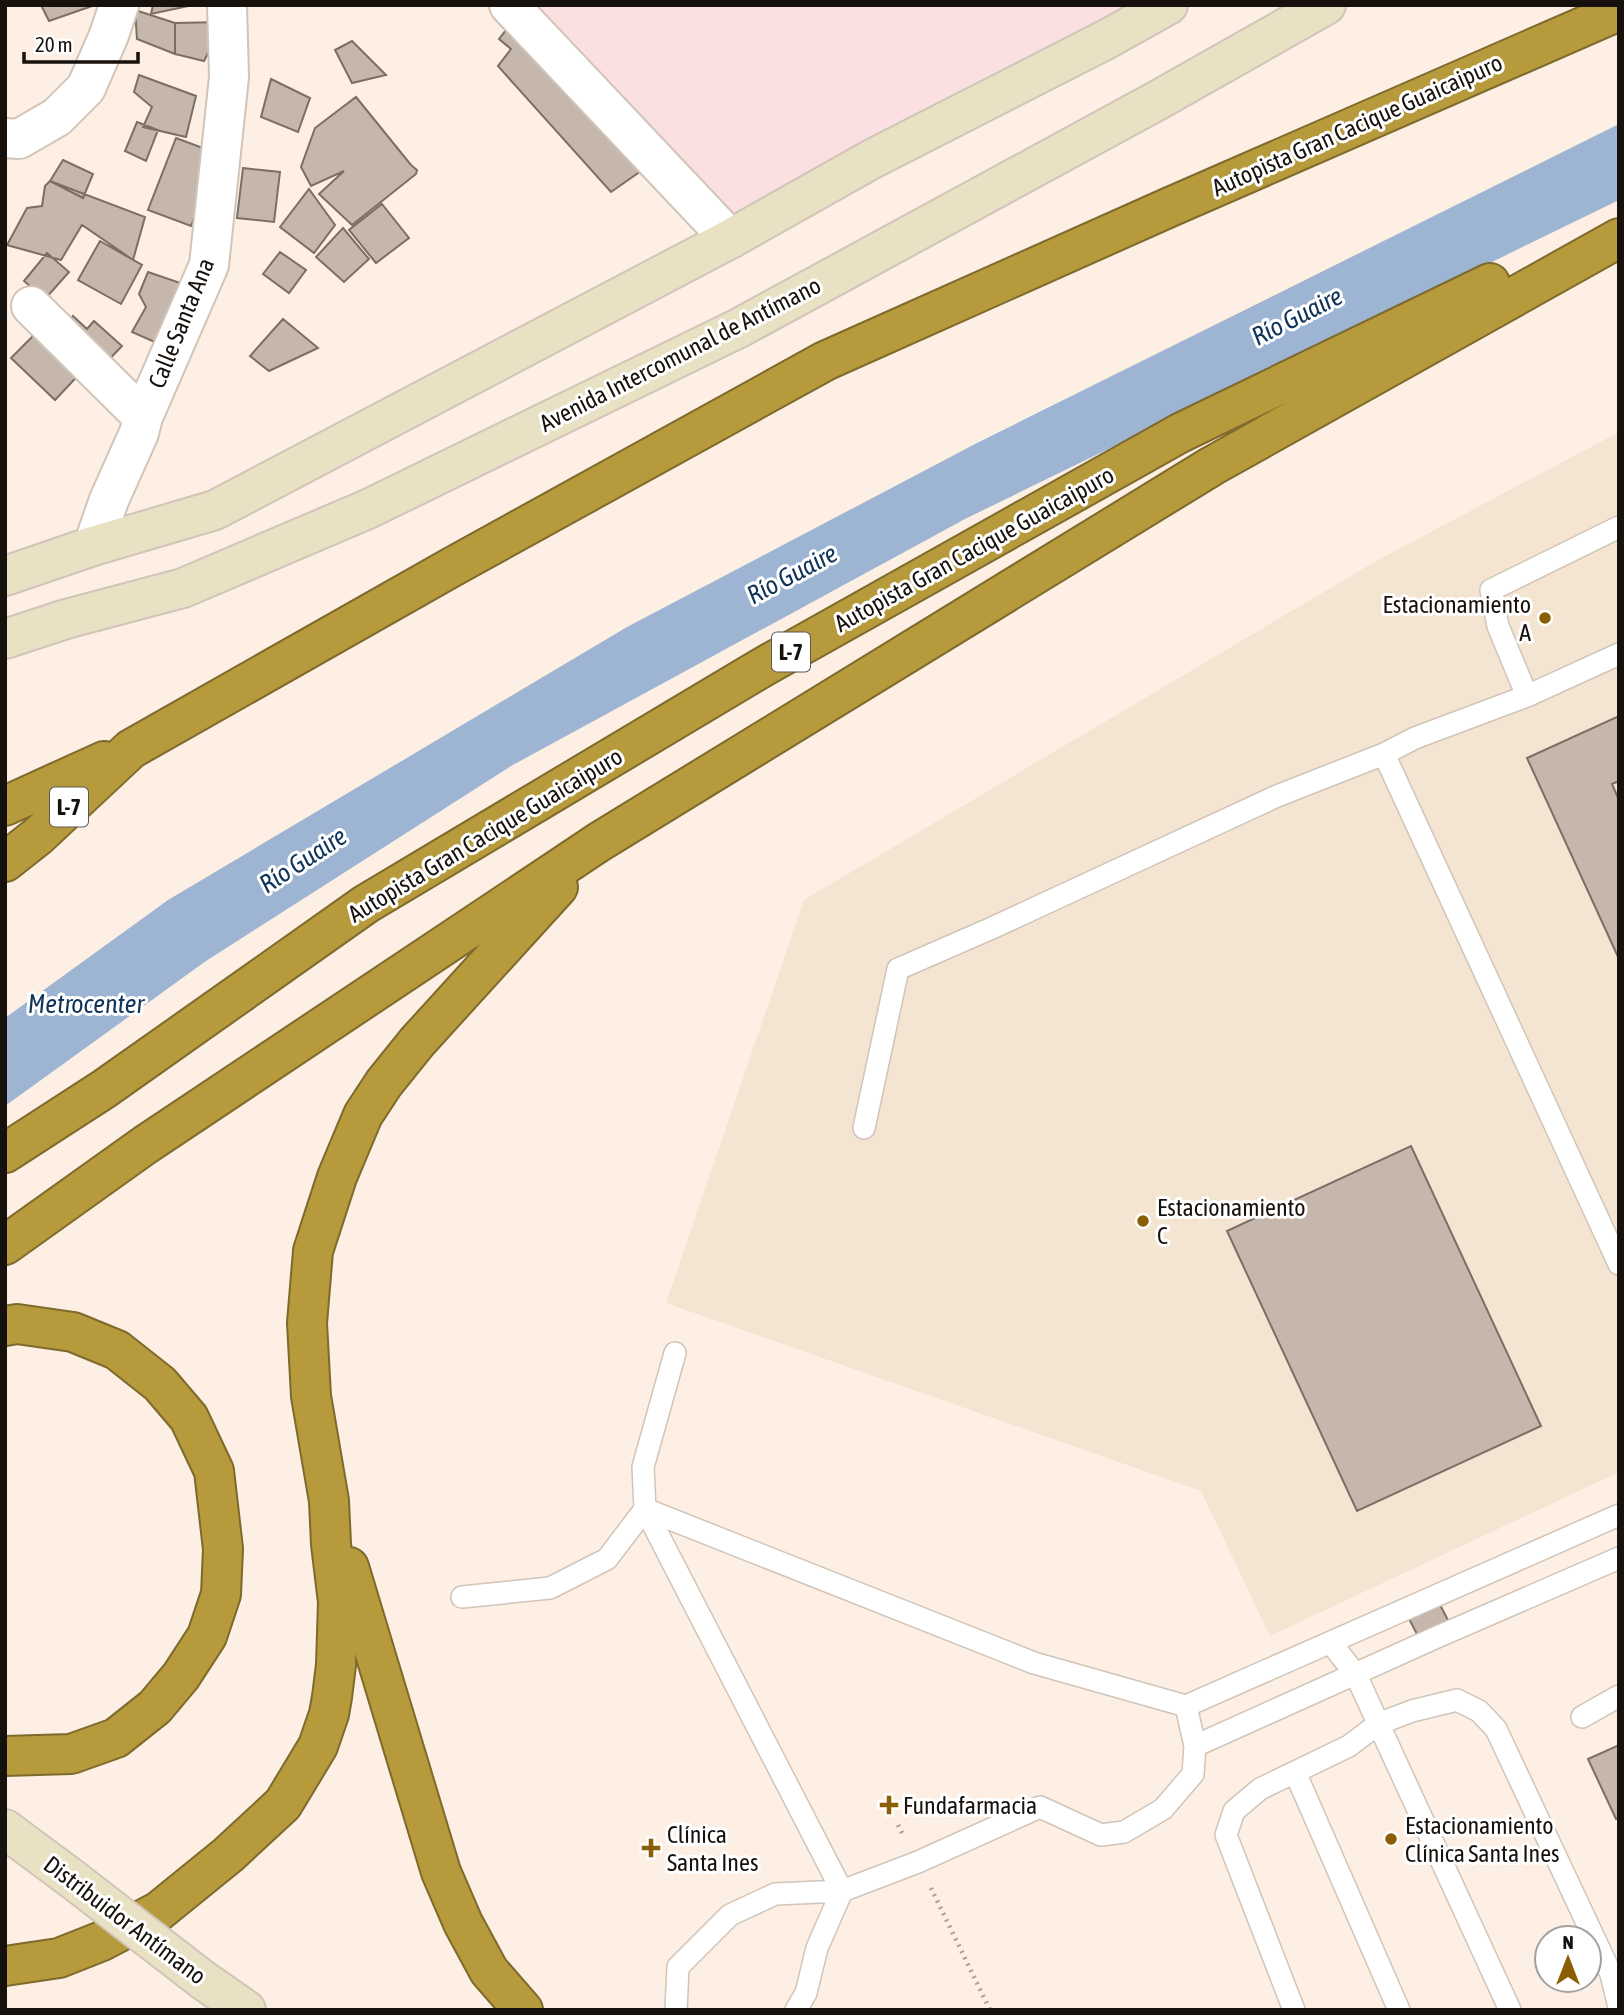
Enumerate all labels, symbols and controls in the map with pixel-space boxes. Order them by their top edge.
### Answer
scale bar [24,21,138,65]
text: 20 m [35,32,73,56]
street label: Autopista Gran Cacique Guaicaipuro [1208,49,1506,201]
street label: Calle Santa Ana [143,254,219,392]
street label: Avenida Intercomunal de Antímano [535,271,825,437]
water label: Río Guaire [1247,280,1347,352]
street label: Autopista Gran Cacique Guaicaipuro [830,461,1118,637]
water label: Río Guaire [742,538,842,610]
place label: Estacionamiento A [1382,591,1531,646]
marker: Estacionamiento A [1537,610,1553,626]
road number: L-7 [772,632,810,672]
street label: Autopista Gran Cacique Guaicaipuro [343,742,627,928]
road number: L-7 [50,788,88,827]
water label: Río Guaire [254,821,352,899]
water label: Metrocenter [28,989,146,1019]
place label: Estacionamiento C [1157,1194,1306,1249]
marker: Estacionamiento C [1135,1213,1151,1229]
place label: Fundafarmacia [903,1792,1037,1819]
marker: Fundafarmacia [881,1797,897,1813]
place label: Estacionamiento Clínica Santa Ines [1405,1812,1560,1867]
place label: Clínica Santa Ines [667,1821,758,1876]
marker: Estacionamiento Clínica Santa Ines [1383,1831,1399,1847]
marker: Clínica Santa Ines [641,1838,661,1858]
street label: Distribuidor Antímano [39,1850,211,1990]
north arrow [1533,1924,1603,1994]
text: N [1562,1931,1574,1953]

